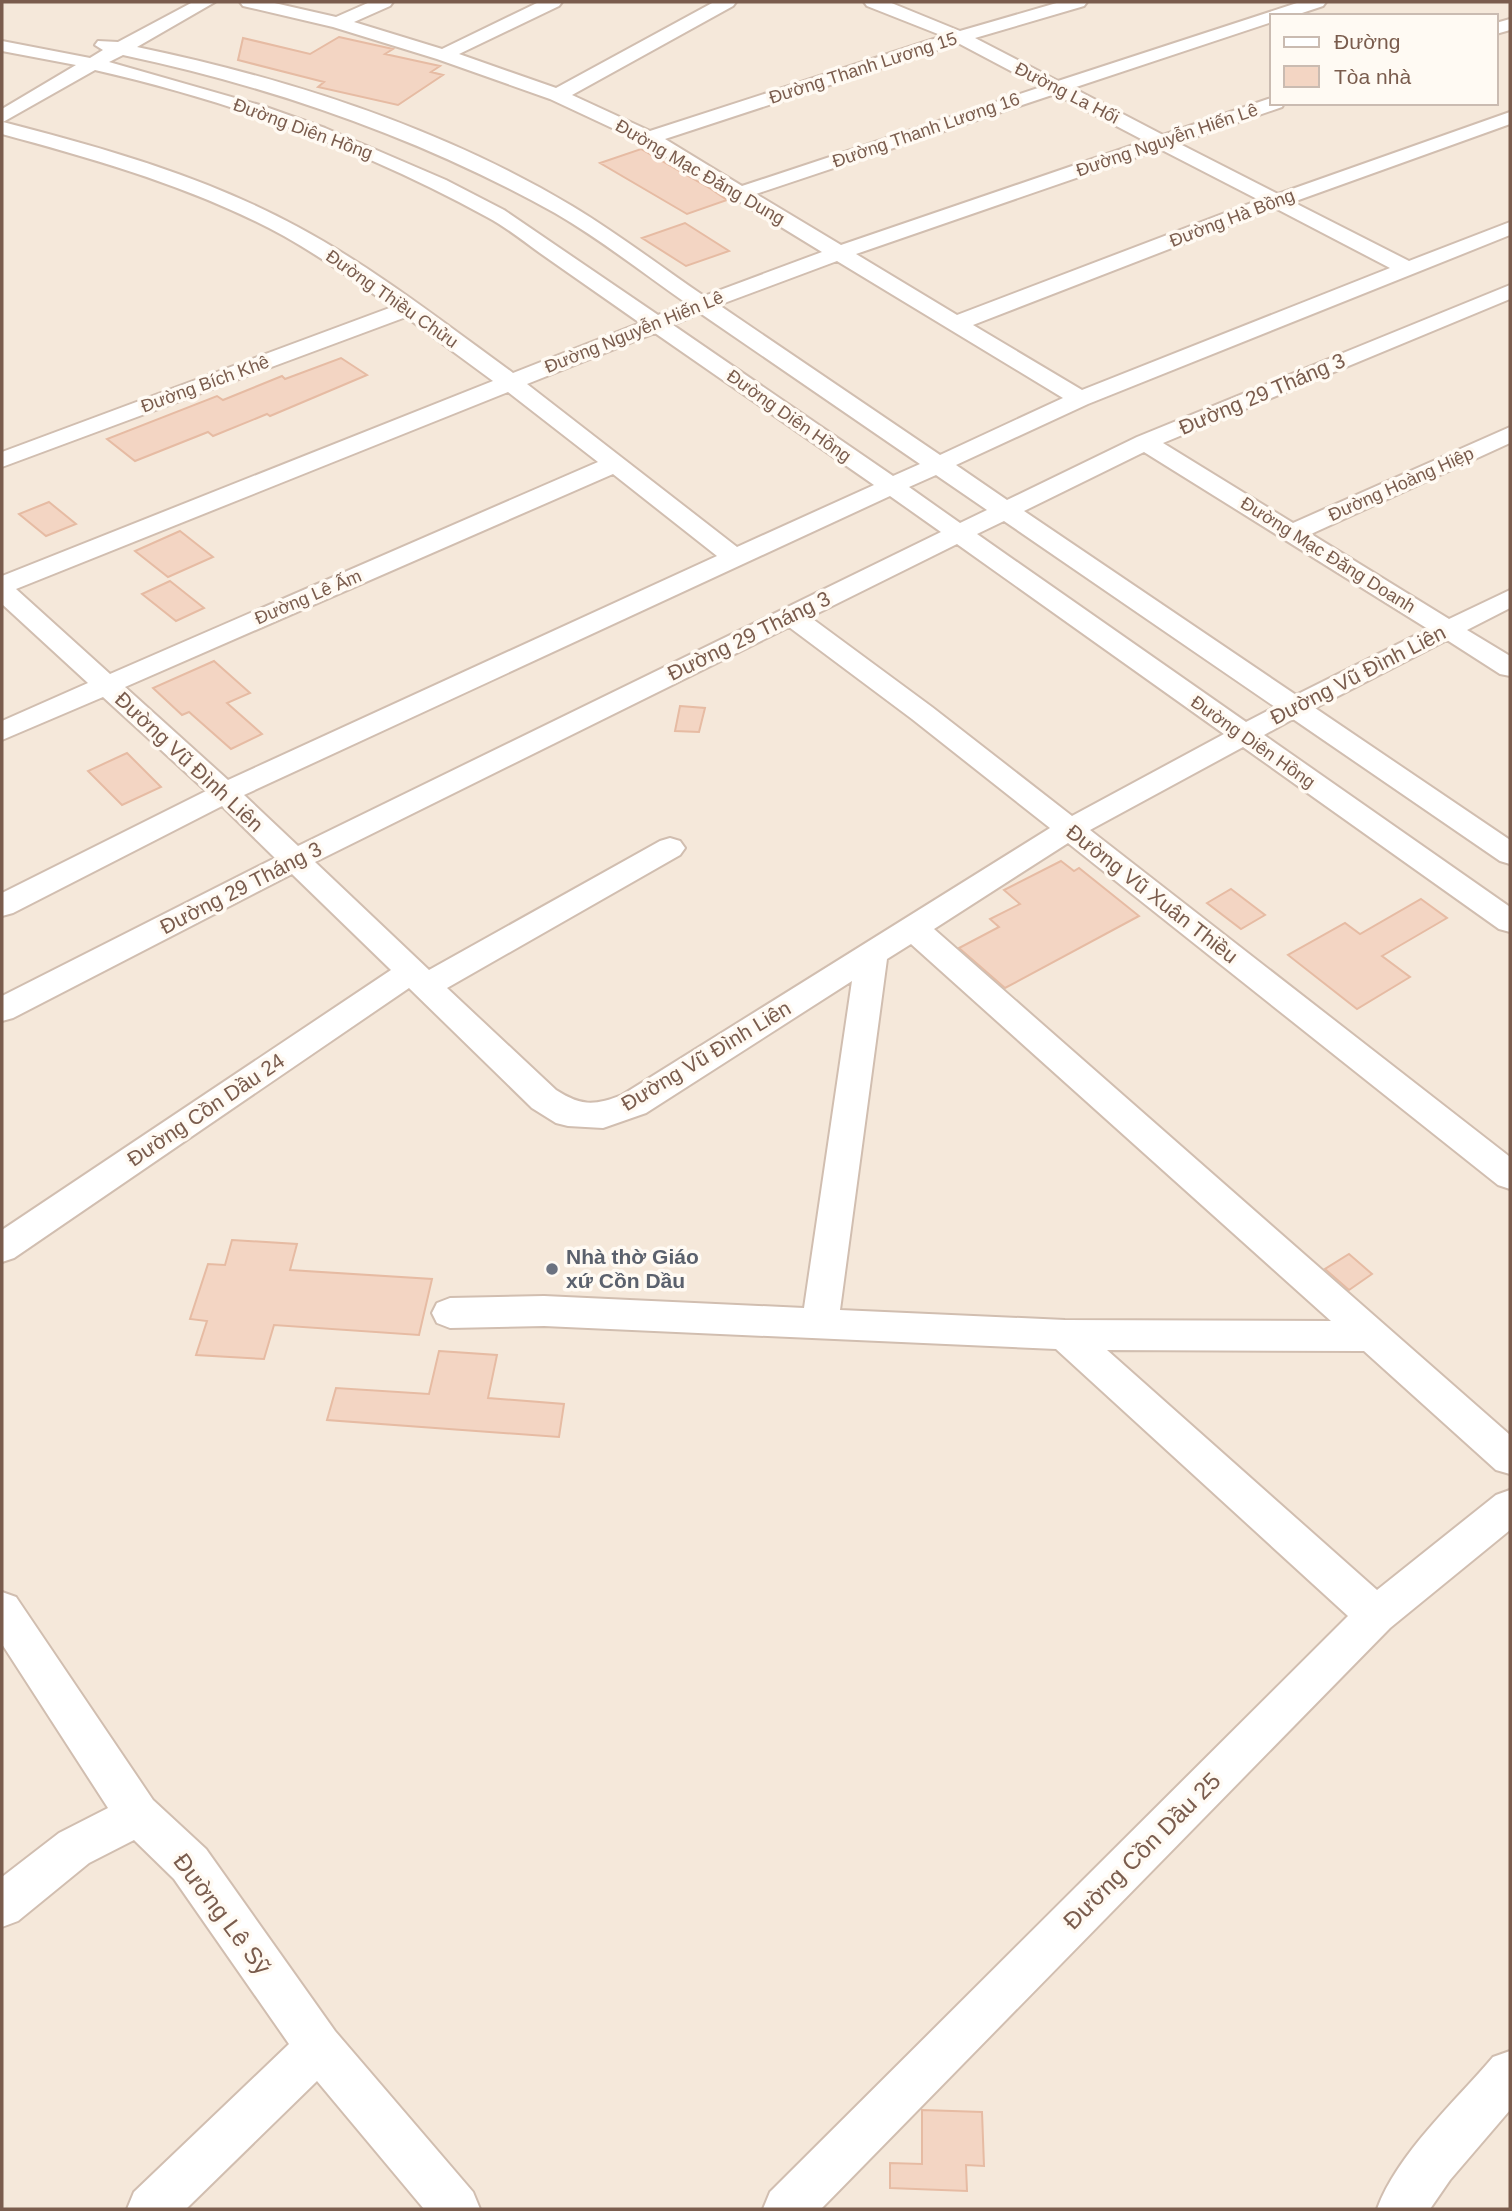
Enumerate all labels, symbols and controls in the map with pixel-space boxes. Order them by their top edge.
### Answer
legend [1270,14,1498,105]
street label: Đường Thanh Lương 15 [766,28,960,108]
text: Đường [1334,30,1400,53]
street label: Đường La Hối [1012,58,1122,128]
text: Tòa nhà [1334,65,1411,88]
street label: Đường Thanh Lương 16 [830,89,1022,171]
street label: Đường Diên Hồng [231,94,375,164]
street label: Đường Nguyễn Hiến Lê [1073,99,1261,181]
street label: Đường Mạc Đăng Dung [612,115,788,229]
street label: Đường Hà Bồng [1167,185,1297,251]
street label: Đường Thiều Chửu [322,246,462,352]
street label: Đường Nguyễn Hiến Lê [541,286,726,377]
street label: Đường 29 Tháng 3 [1175,348,1348,439]
street label: Đường Bích Khê [138,352,272,416]
street label: Đường Diên Hồng [723,366,855,466]
street label: Đường Hoàng Hiệp [1325,443,1477,525]
street label: Đường Mạc Đăng Doanh [1237,493,1419,617]
street label: Đường Lê Ấm [251,565,364,628]
street label: Đường 29 Tháng 3 [664,586,834,685]
street label: Đường Vũ Đình Liên [1266,620,1449,729]
street label: Đường Vũ Đình Liên [111,687,268,836]
street label: Đường Diên Hồng [1187,692,1319,792]
street label: Đường Vũ Xuân Thiều [1062,820,1242,968]
street label: Đường 29 Tháng 3 [156,837,325,938]
street label: Đường Vũ Đình Liên [617,996,795,1115]
street label: Đường Cồn Dầu 24 [123,1048,289,1171]
place label: Nhà thờ Giáo xứ Cồn Dầu [566,1245,699,1292]
marker: Nhà thờ Giáo xứ Cồn Dầu [544,1261,560,1277]
street label: Đường Cồn Dầu 25 [1058,1767,1226,1935]
street label: Đường Lê Sỹ [168,1848,276,1979]

